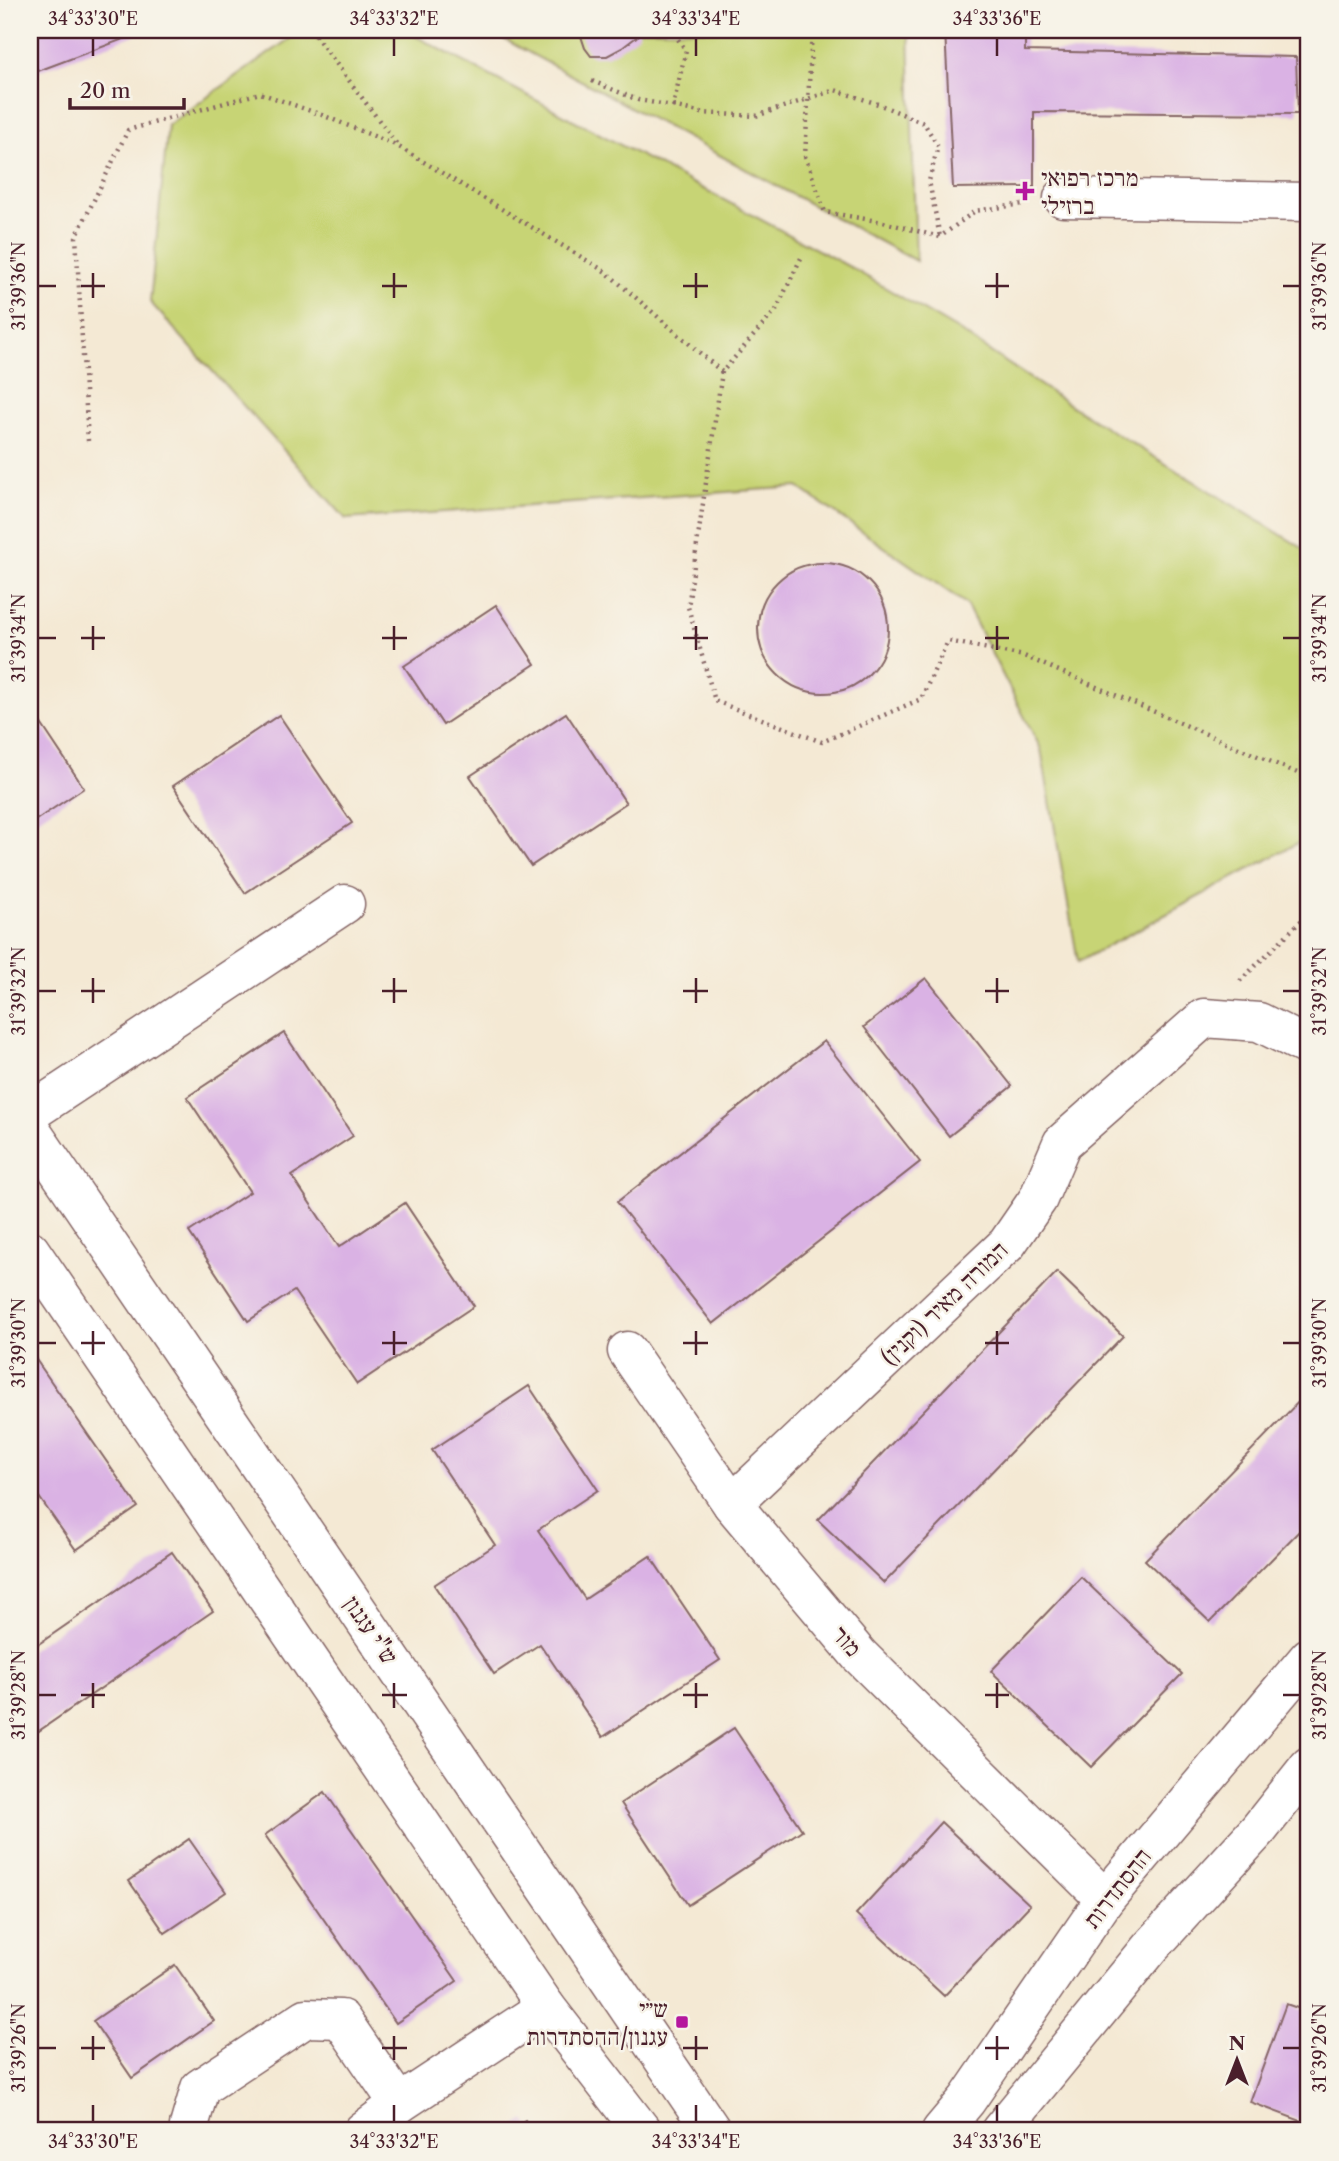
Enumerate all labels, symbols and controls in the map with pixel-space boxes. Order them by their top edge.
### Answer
text: 34°33'30"E [48,8,138,30]
text: 34°33'32"E [349,8,439,30]
text: 34°33'34"E [651,8,741,30]
text: 34°33'36"E [952,8,1042,30]
scale bar [70,66,184,110]
text: 20 m [80,78,131,103]
place label: מרכז רפואי ברזילי [1041,163,1139,220]
marker: מרכז רפואי ברזילי [1015,181,1035,201]
text: 31°39'36"N [8,241,30,331]
text: 31°39'36"N [1309,241,1331,331]
text: 31°39'34"N [8,593,30,683]
text: 31°39'34"N [1309,593,1331,683]
text: 31°39'32"N [8,946,30,1036]
text: 31°39'32"N [1309,946,1331,1036]
street label: המורה מאיר (וקנין) [874,1235,1014,1371]
text: 31°39'30"N [8,1298,30,1388]
text: 31°39'30"N [1309,1298,1331,1388]
street label: ש"י עגנון [338,1590,404,1670]
street label: מור [826,1620,868,1662]
text: 31°39'28"N [8,1650,30,1740]
text: 31°39'28"N [1309,1650,1331,1740]
street label: ההסתדרות [1077,1842,1157,1934]
place label: ש״י עגנון/ההסתדרות [526,1994,668,2051]
text: 31°39'26"N [8,2003,30,2093]
text: 31°39'26"N [1309,2003,1331,2093]
marker: ש״י עגנון/ההסתדרות [674,2014,690,2030]
north arrow [1202,2024,1272,2094]
text: N [1229,2032,1245,2055]
text: 34°33'30"E [48,2131,138,2153]
text: 34°33'32"E [349,2131,439,2153]
text: 34°33'34"E [651,2131,741,2153]
text: 34°33'36"E [952,2131,1042,2153]

